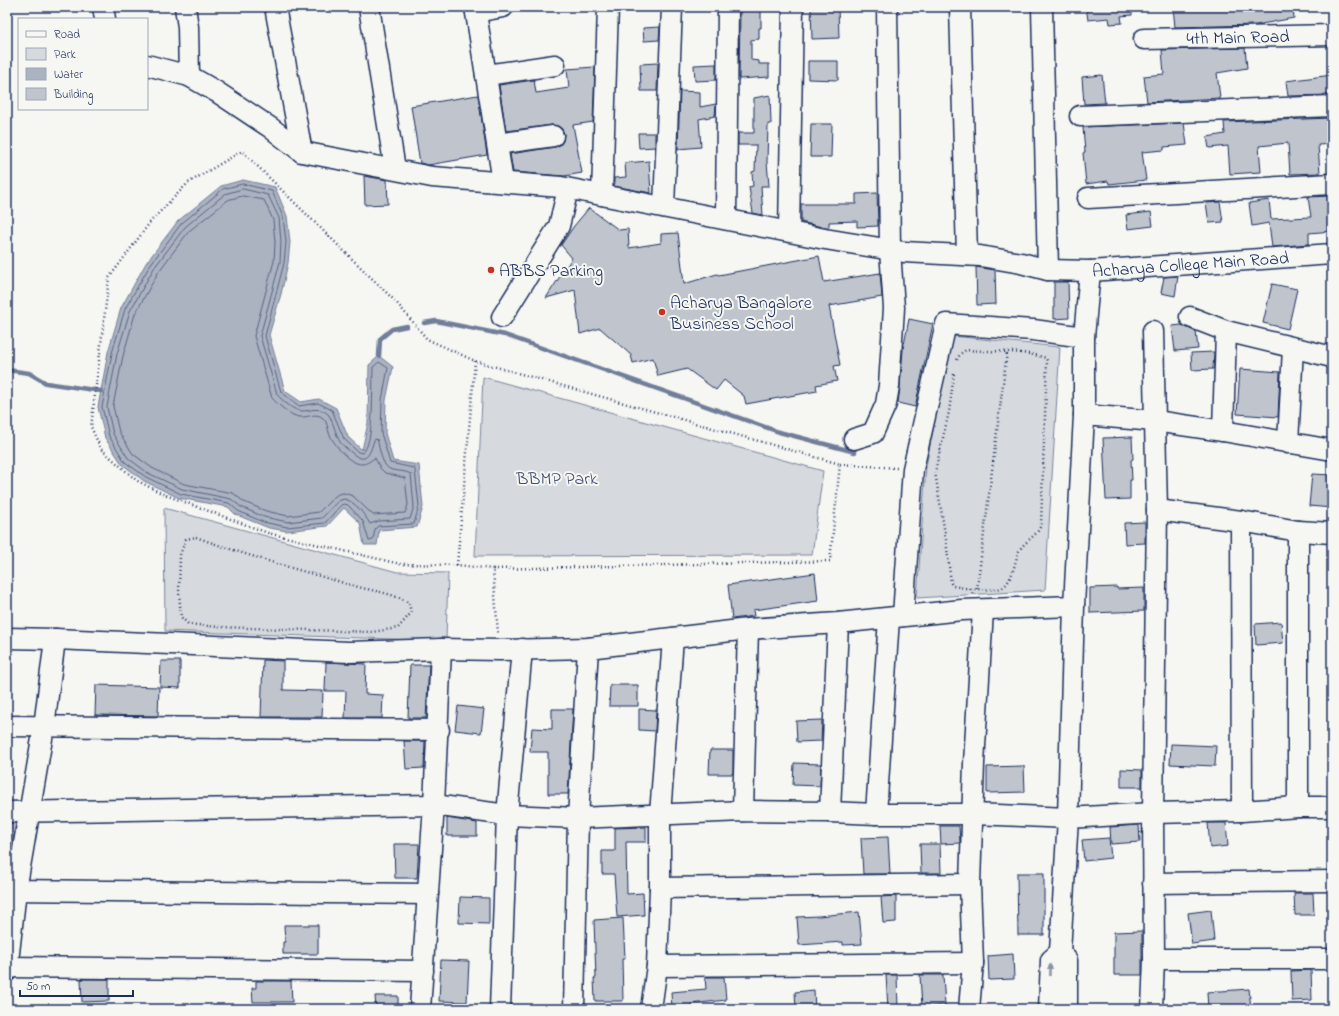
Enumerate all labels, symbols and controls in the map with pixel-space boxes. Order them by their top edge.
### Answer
legend [18,18,148,110]
street label: 4th Main Road [1186,25,1290,53]
text: Road [54,26,80,44]
text: Park [54,46,76,64]
text: Water [54,66,83,84]
text: Building [53,86,93,105]
street label: Acharya College Main Road [1091,246,1290,286]
place label: ABBS Parking [499,259,603,286]
marker: ABBS Parking [486,265,496,275]
place label: Acharya Bangalore Business School [669,291,813,338]
marker: Acharya Bangalore Business School [657,307,667,317]
park label: BBMP Park [515,467,598,493]
one-way arrow [1047,964,1054,976]
scale bar [20,972,133,998]
text: 50 m [26,978,50,996]

